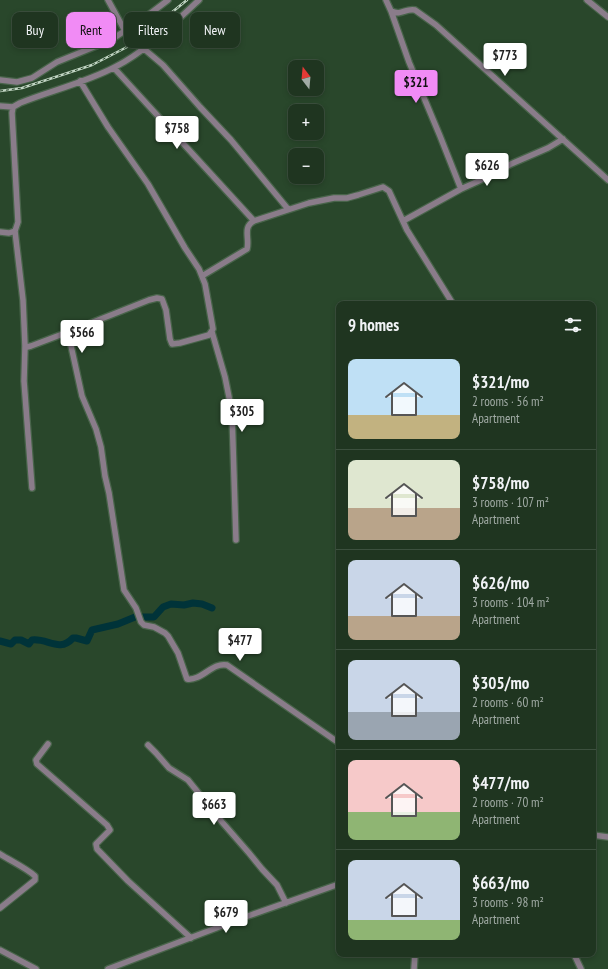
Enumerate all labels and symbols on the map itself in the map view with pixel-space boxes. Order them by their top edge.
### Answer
pin: $773 [481,43,529,77]
north arrow [288,60,324,96]
pin: $321 [392,70,440,104]
pin: $758 [153,116,201,150]
pin: $626 [463,153,511,187]
pin: $566 [58,320,106,354]
pin: $305 [218,399,266,433]
pin: $477 [216,628,264,662]
pin: $663 [190,792,238,826]
pin: $679 [202,900,250,934]

